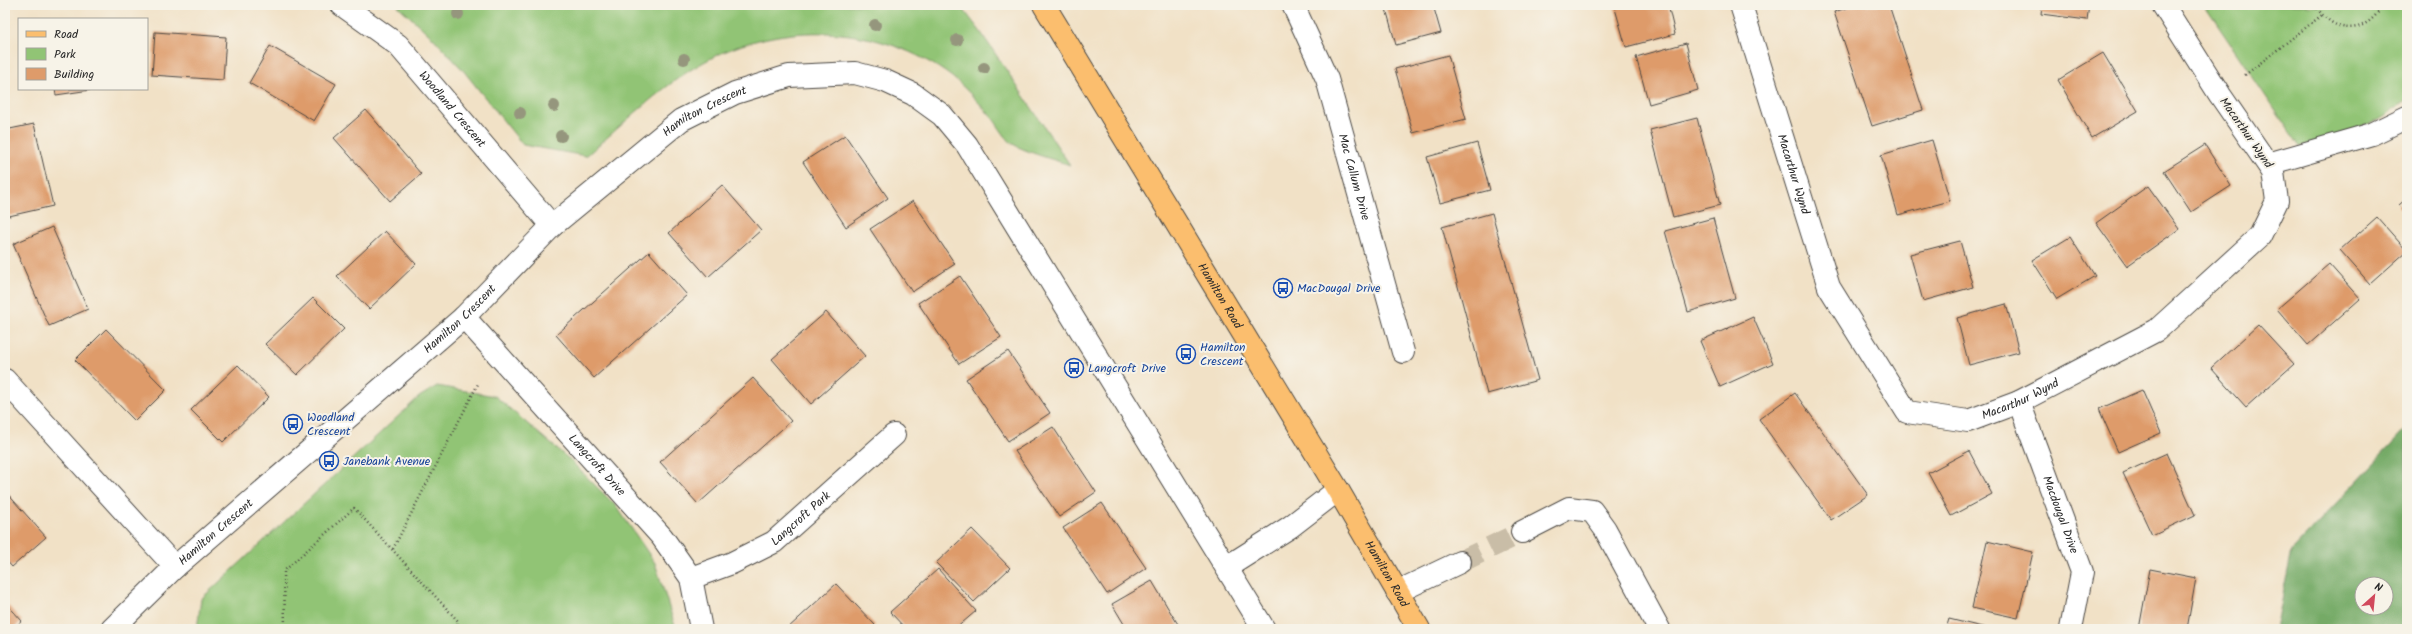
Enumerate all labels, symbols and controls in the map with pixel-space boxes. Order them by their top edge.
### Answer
legend [18,18,148,90]
text: Road [54,25,79,44]
text: Park [54,45,76,64]
text: Building [54,65,94,84]
street label: Woodland Crescent [414,67,491,152]
street label: Hamilton Crescent [658,80,749,141]
street label: Macarthur Wynd [2214,94,2278,173]
street label: Mac Callum Drive [1333,131,1376,223]
street label: Macarthur Wynd [1772,131,1815,217]
street label: Hamilton Road [1193,259,1248,333]
bus stop icon: MacDougal Drive [1272,277,1294,299]
place label: MacDougal Drive [1297,279,1381,298]
street label: Hamilton Crescent [419,280,501,358]
place label: Hamilton Crescent [1200,338,1246,371]
bus stop icon: Hamilton Crescent [1175,343,1197,365]
bus stop icon: Langcroft Drive [1063,357,1085,379]
place label: Langcroft Drive [1088,359,1167,378]
street label: Macarthur Wynd [1979,373,2063,425]
place label: Woodland Crescent [307,408,355,441]
bus stop icon: Woodland Crescent [282,413,304,435]
street label: Langcroft Drive [564,430,631,501]
bus stop icon: Janebank Avenue [318,450,340,472]
place label: Janebank Avenue [343,452,431,471]
street label: Macdougal Drive [2038,473,2084,557]
street label: Langcroft Park [766,486,835,550]
street label: Hamilton Crescent [174,494,258,570]
street label: Hamilton Road [1360,537,1414,611]
north arrow [2354,576,2394,616]
text: N [2371,578,2385,598]

